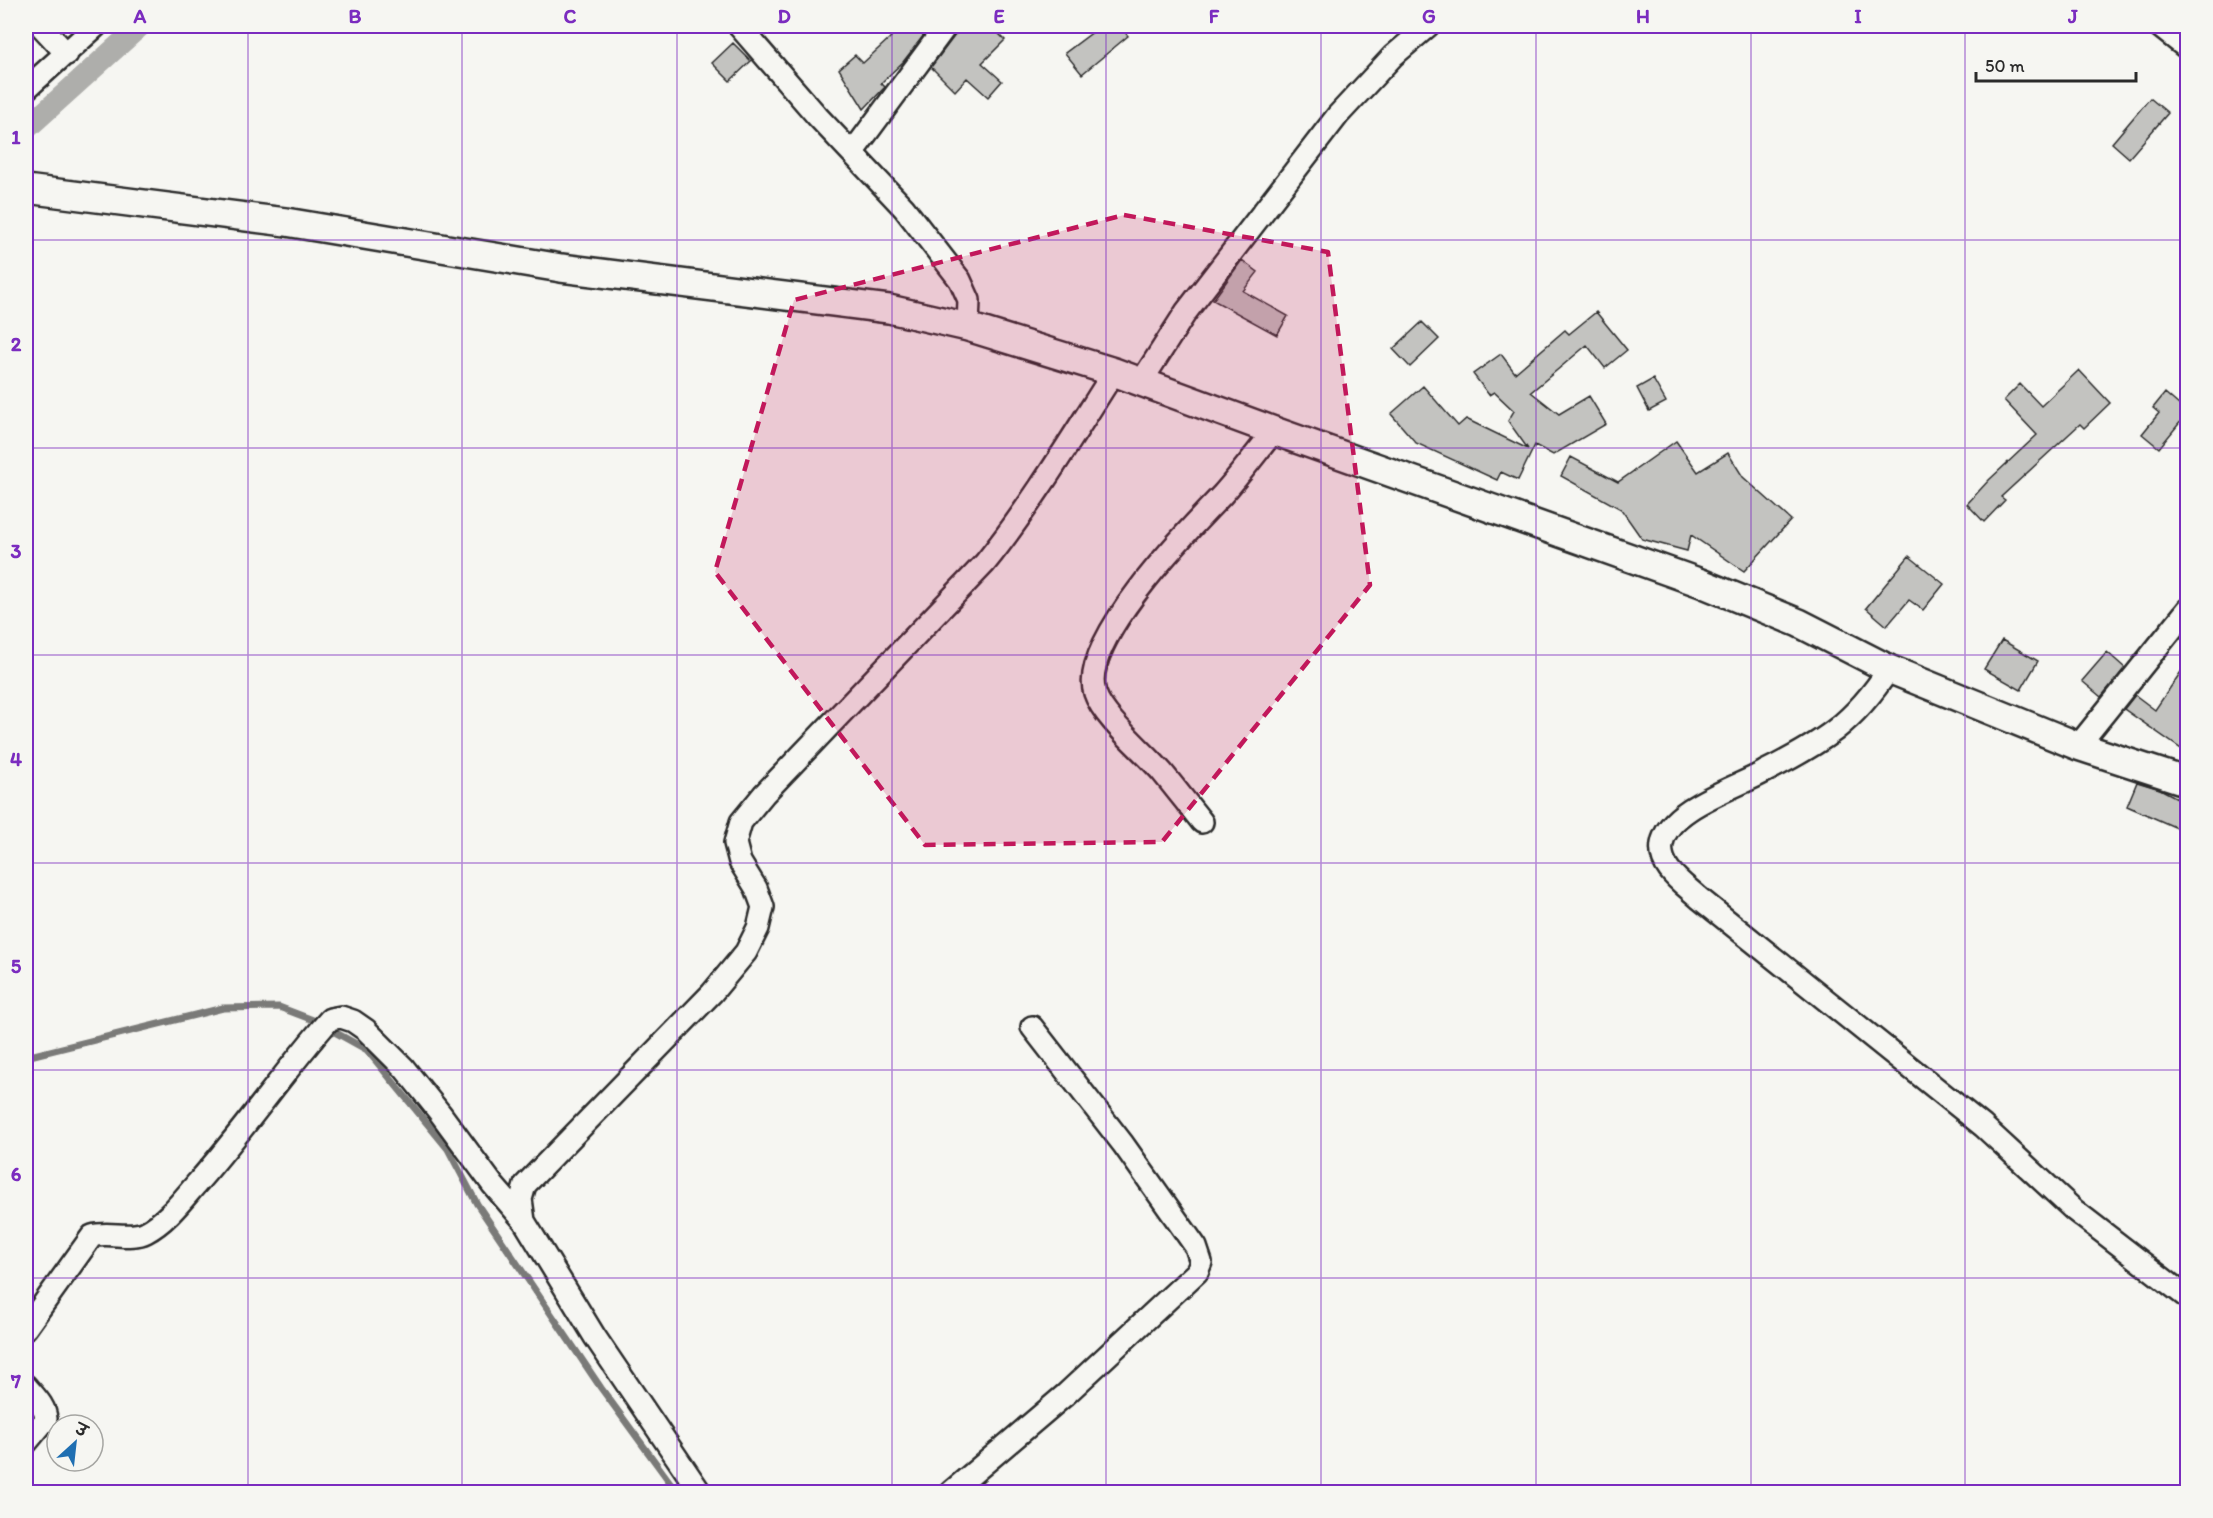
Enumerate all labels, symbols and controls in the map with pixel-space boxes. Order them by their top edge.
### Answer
text: A [133,4,147,28]
text: B [349,4,362,28]
text: C [564,4,577,28]
text: D [777,4,791,28]
text: E [993,4,1005,28]
text: F [1209,4,1220,28]
text: G [1422,4,1436,28]
text: H [1636,4,1650,28]
text: I [1854,4,1862,28]
text: J [2067,4,2078,28]
scale bar [1976,45,2136,83]
text: 50 m [1985,55,2025,77]
text: 1 [11,125,21,149]
text: 2 [11,332,22,356]
text: 3 [11,539,22,563]
text: 4 [10,747,22,771]
text: 5 [11,954,22,978]
text: 6 [11,1162,22,1186]
text: 7 [10,1369,21,1393]
north arrow [45,1413,105,1473]
text: उ [71,1418,92,1442]

